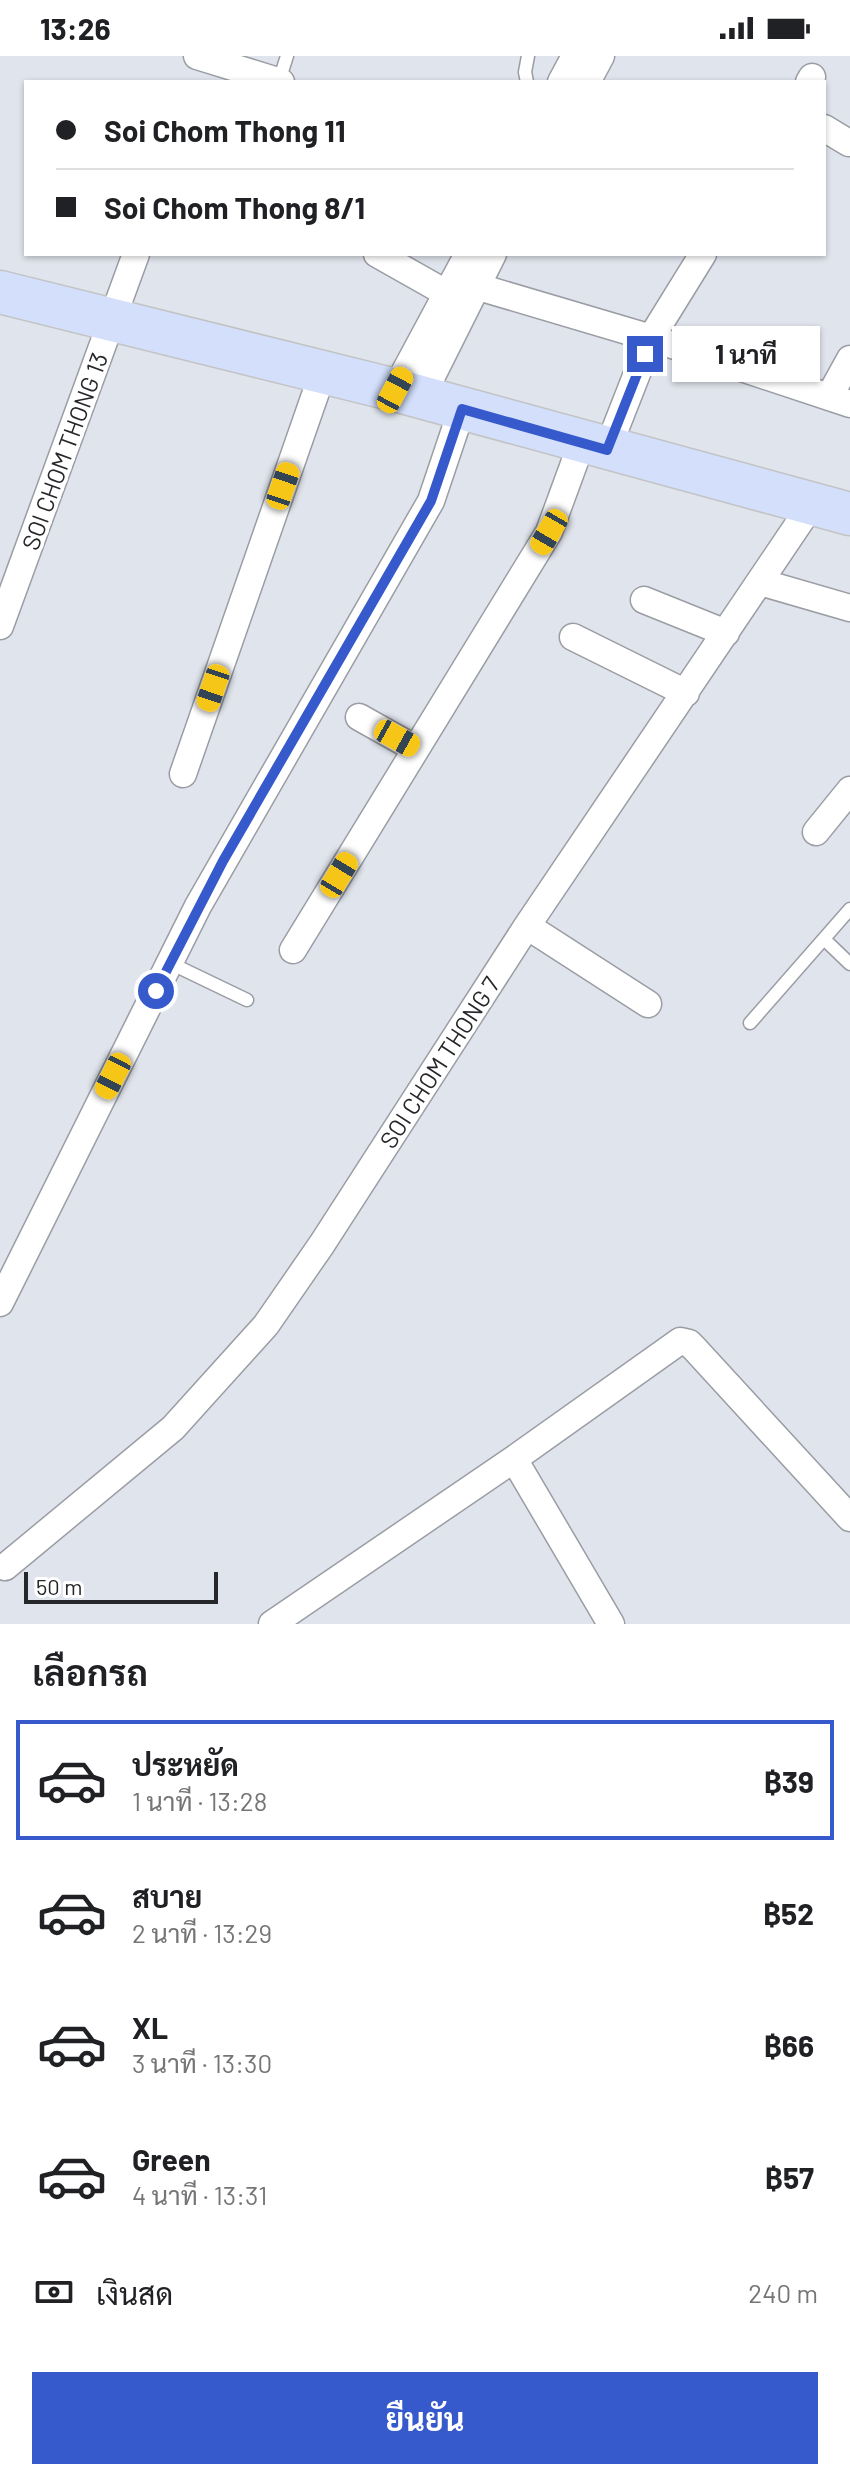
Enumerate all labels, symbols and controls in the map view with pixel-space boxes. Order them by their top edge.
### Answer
text: 13:26 [40,10,111,46]
text: Soi Chom Thong 11 [104,112,346,148]
text: Soi Chom Thong 8/1 [104,189,365,225]
callout: 1 นาที [673,326,821,382]
route end [627,336,663,372]
text: 1 นาที [715,338,777,369]
street label: SOI CHOM THONG 13 [15,348,113,554]
car [373,363,417,417]
car [264,459,302,513]
car [527,505,571,559]
car [194,661,232,715]
car [370,716,424,760]
car [316,848,362,902]
street label: SOI CHOM THONG 7 [373,971,505,1153]
route start [138,973,174,1009]
car [91,1049,135,1103]
scale bar [24,1568,218,1604]
text: 50 m [36,1573,82,1599]
text: เลือกรถ [32,1650,148,1693]
icon: car [36,1744,108,1816]
text: ประหยัด [132,1746,239,1782]
text: ฿39 [764,1763,814,1799]
text: 1 นาที · 13:28 [132,1785,267,1816]
icon: car [36,1876,108,1948]
text: สบาย [132,1878,202,1914]
text: ฿52 [763,1895,814,1931]
text: 2 นาที · 13:29 [132,1917,272,1948]
icon: car [36,2008,108,2080]
text: XL [132,2009,168,2045]
text: ฿66 [764,2027,814,2063]
text: 3 นาที · 13:30 [132,2047,272,2078]
icon: car [36,2140,108,2212]
text: Green [132,2141,211,2177]
text: ฿57 [765,2159,814,2195]
text: 4 นาที · 13:31 [132,2179,267,2210]
icon: cash [32,2270,76,2314]
text: เงินสด [96,2275,173,2311]
text: 240 m [748,2277,818,2308]
button: ยืนยัน [32,2372,818,2464]

